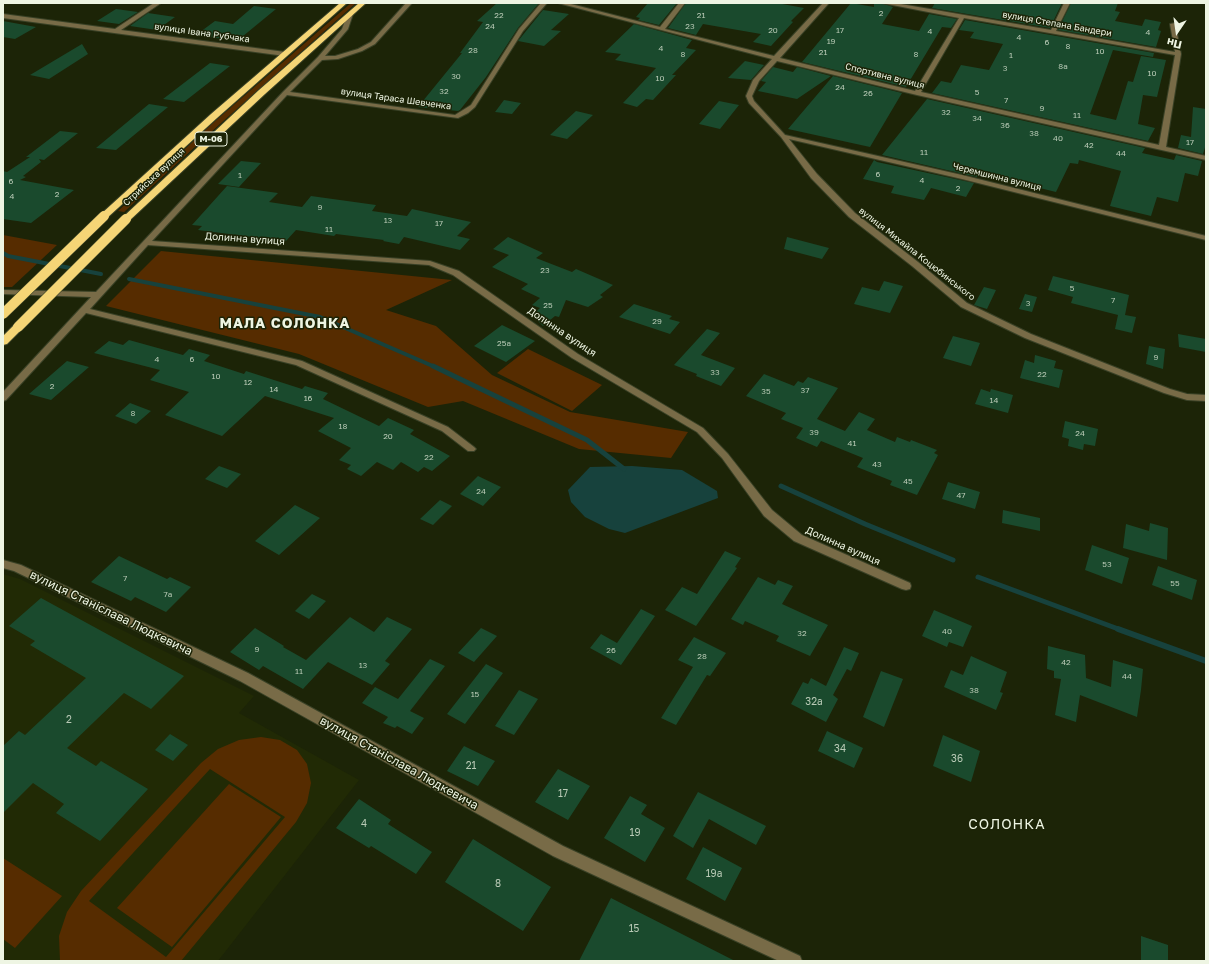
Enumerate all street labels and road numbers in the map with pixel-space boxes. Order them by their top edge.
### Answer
street label: вулиця Степана Бандери [1002,9,1112,39]
street label: вулиця Івана Рубчака [154,21,250,45]
street label: Спортивна вулиця [844,61,926,91]
street label: вулиця Тараса Шевченка [340,86,452,112]
road number: М-06 [195,132,227,146]
street label: Стрийська вулиця [121,146,187,208]
street label: Черемшинна вулиця [952,161,1042,193]
street label: вулиця Михайла Коцюбинського [857,205,977,303]
street label: Долинна вулиця [205,230,285,248]
street label: Долинна вулиця [525,305,599,359]
street label: Долинна вулиця [804,524,882,568]
street label: вулиця Станіслава Людкевича [27,567,195,659]
street label: вулиця Станіслава Людкевича [317,713,481,813]

